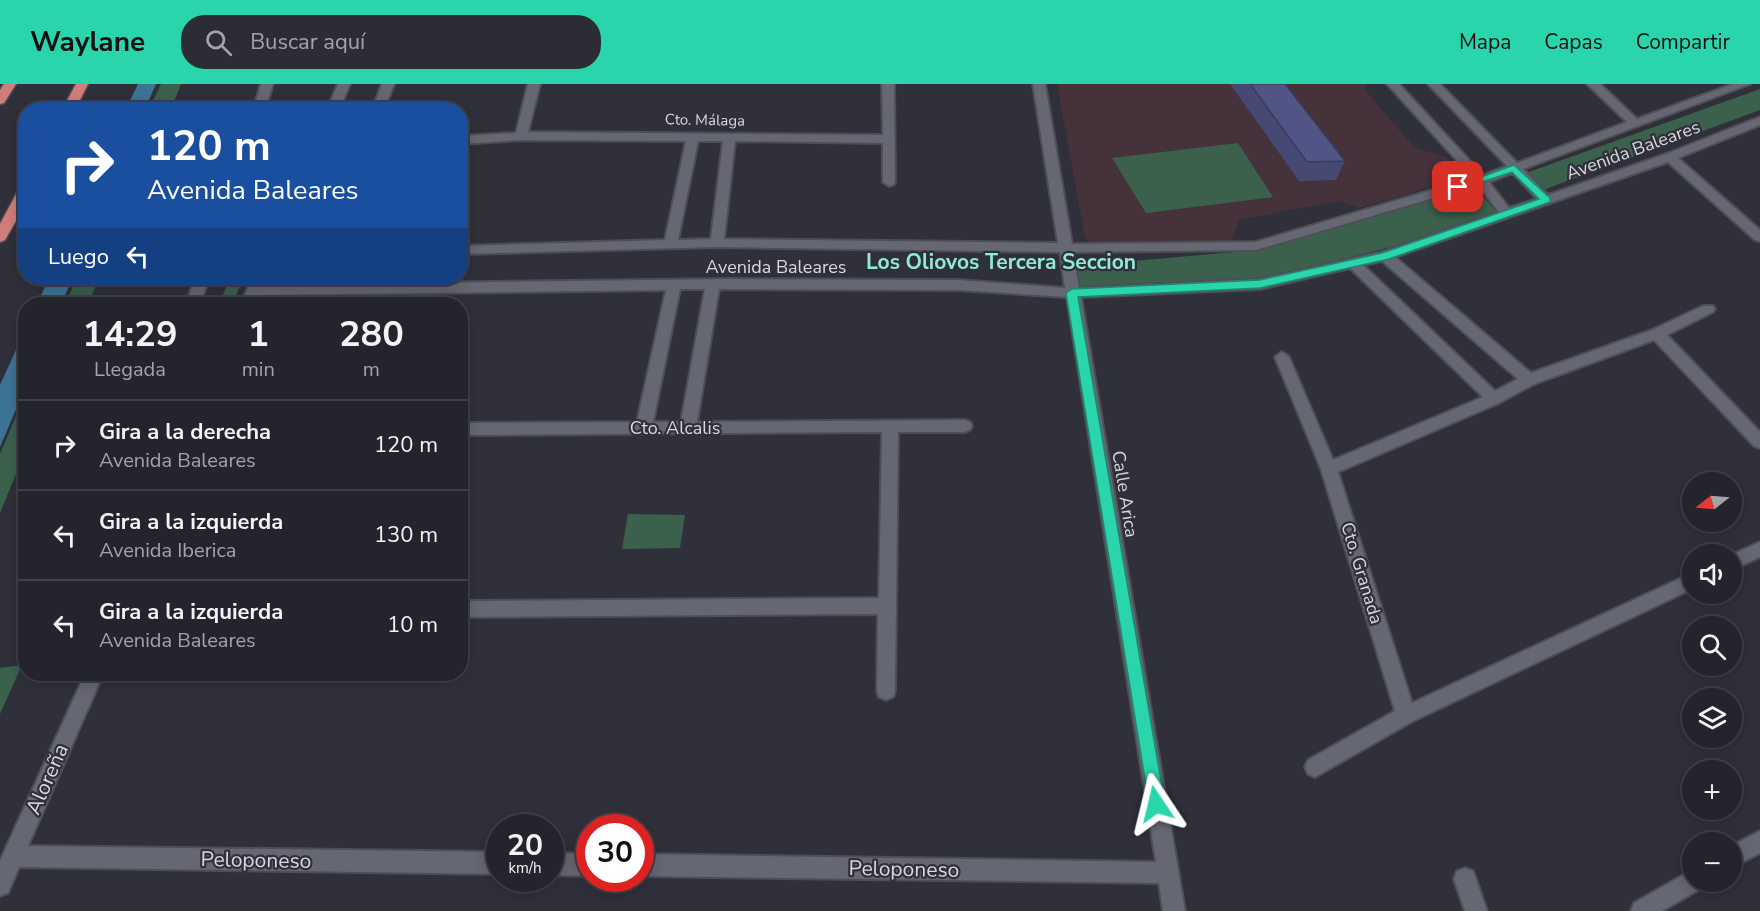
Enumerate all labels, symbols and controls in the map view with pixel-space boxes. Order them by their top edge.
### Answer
search box [181,15,601,69]
text: Waylane [30,23,145,61]
icon: search [202,26,235,59]
text: Buscar aquí [250,27,365,57]
text: Mapa [1459,28,1511,56]
text: Capas [1544,28,1603,56]
text: Compartir [1636,28,1730,56]
street label: Cto. Málaga [665,109,745,131]
street label: Avenida Baleares [1563,115,1703,185]
text: 120 m [147,118,271,175]
icon: right [48,126,126,204]
pin [1432,161,1483,212]
icon: arrive [1441,170,1474,203]
text: Avenida Baleares [147,172,359,209]
icon: left [121,240,154,273]
text: Luego [48,242,109,272]
district label: Los Oliovos Tercera Seccion [866,248,1136,276]
street label: Avenida Baleares [705,255,847,279]
text: 14:29 [82,310,178,359]
text: 1 [247,310,269,359]
text: 280 [339,310,404,359]
text: Llegada [94,356,166,383]
text: min [242,356,275,383]
text: m [363,356,380,383]
street label: Cto. Alcalis [630,416,720,440]
text: Gira a la derecha [99,417,271,447]
icon: right [48,429,81,462]
text: 120 m [374,430,438,460]
text: Avenida Baleares [99,447,256,474]
street label: Calle Arica [1106,449,1144,539]
north arrow [1682,472,1742,532]
map controls [1682,472,1742,892]
text: Gira a la izquierda [99,507,283,537]
icon: left [48,519,81,552]
street label: Cto. Granada [1335,519,1389,627]
text: 130 m [374,520,438,550]
text: Avenida Iberica [99,537,236,564]
button: sound [1682,544,1742,604]
text: Gira a la izquierda [99,597,283,627]
icon: left [48,609,81,642]
text: 10 m [387,610,438,640]
button: search [1682,616,1742,676]
text: Avenida Baleares [99,627,256,654]
button: layers [1682,688,1742,748]
street label: Aloreña [19,739,75,819]
button: + [1682,760,1742,820]
position arrow [1124,772,1188,836]
speed limit sign: 30 [576,814,654,892]
text: 20 [507,825,543,866]
button: − [1682,832,1742,892]
street label: Peloponeso [200,845,312,875]
street label: Peloponeso [848,854,960,884]
text: km/h [508,858,542,878]

